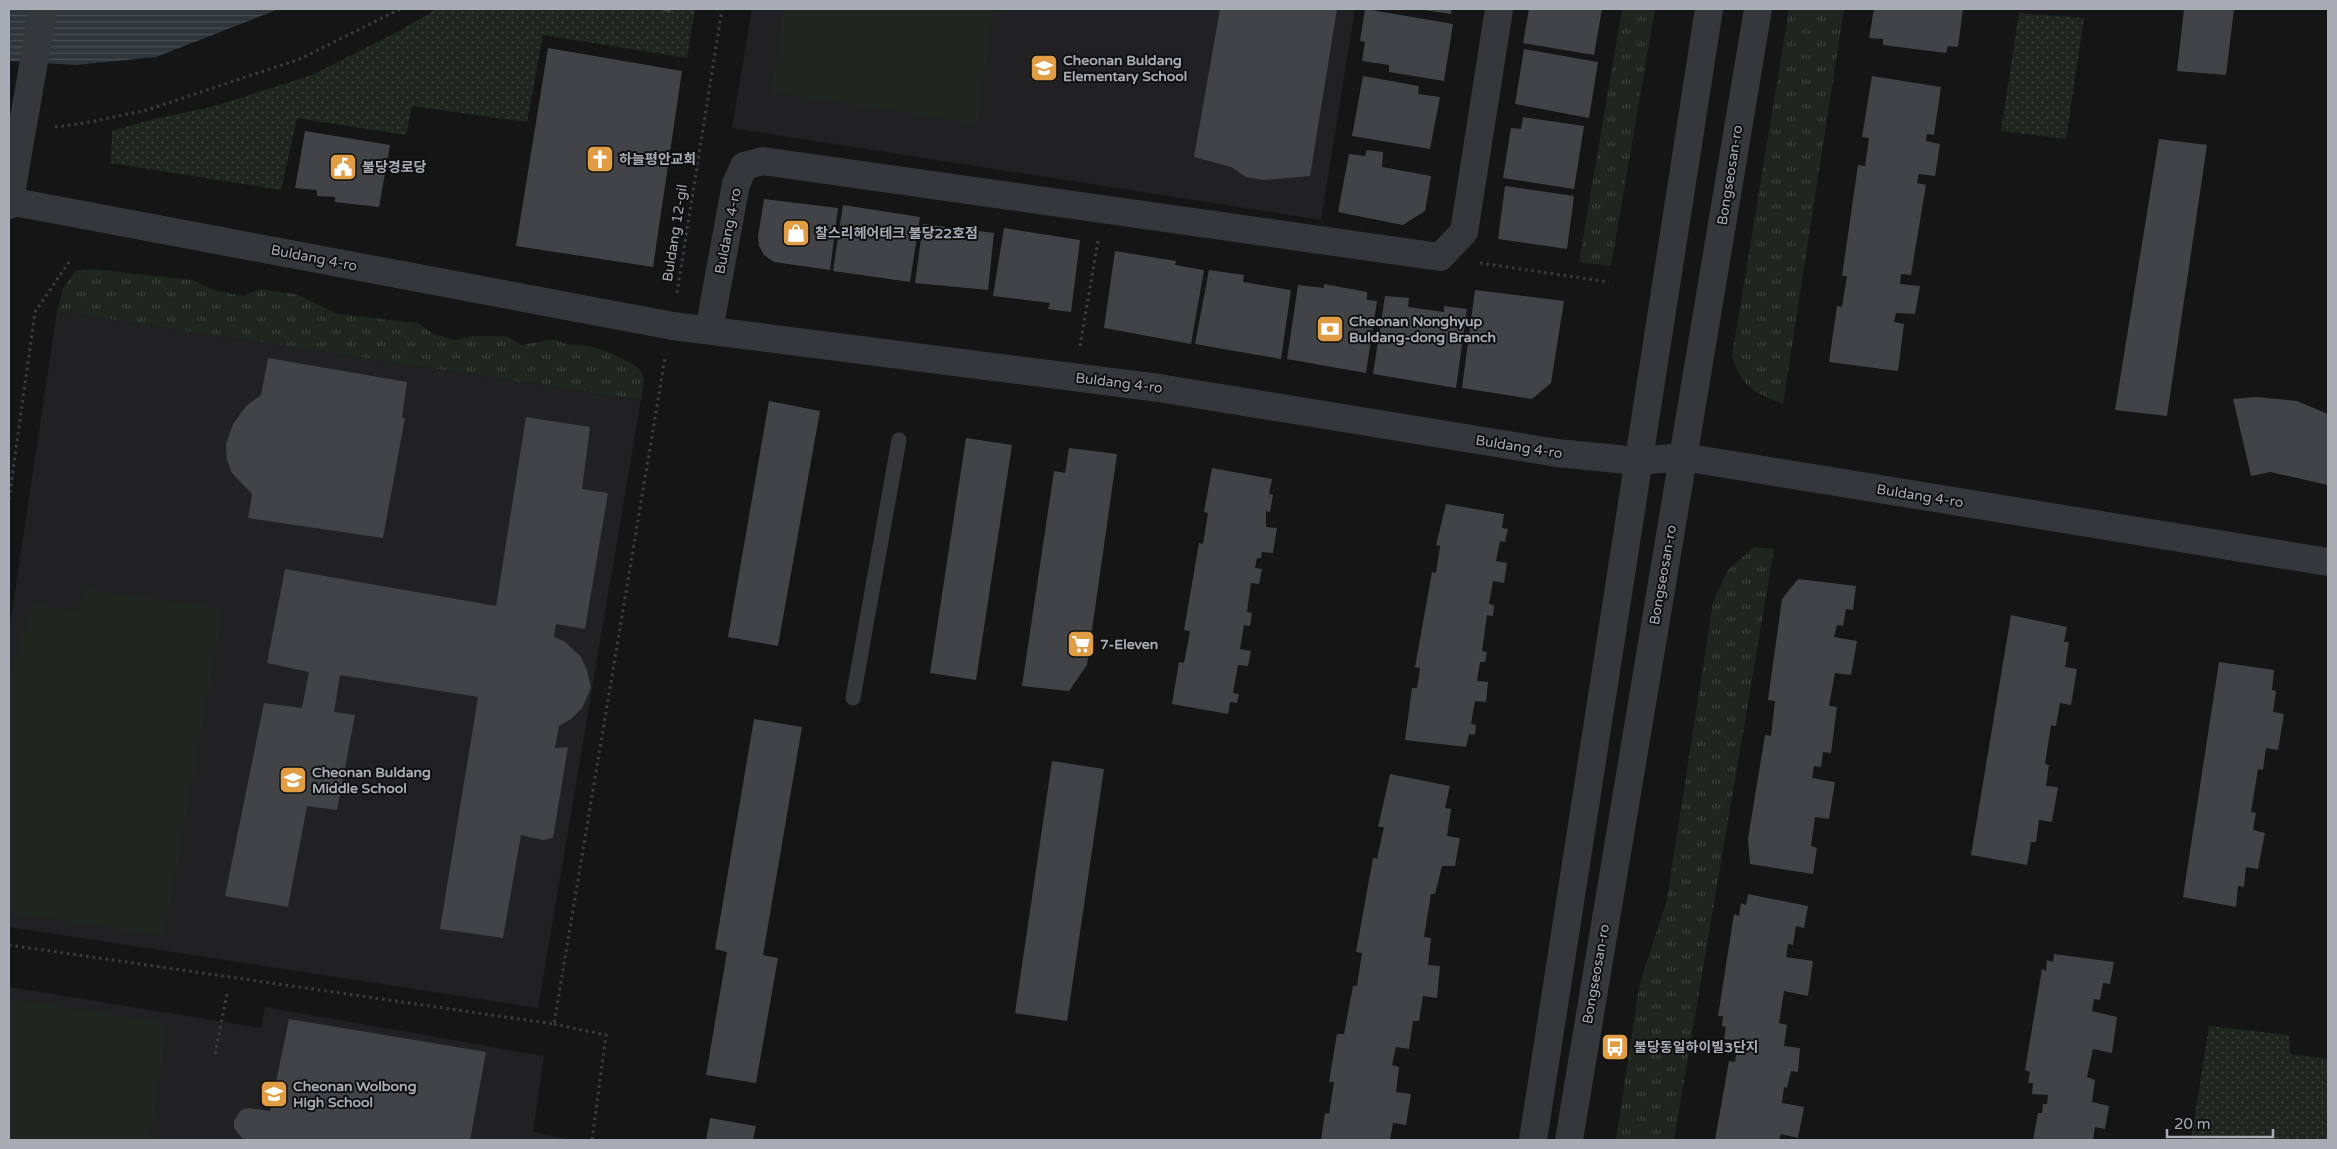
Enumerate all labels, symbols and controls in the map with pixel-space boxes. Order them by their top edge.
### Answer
place label: Cheonan Buldang Elementary School [1063,52,1187,85]
school or university icon: Cheonan Buldang Elementary School [1029,53,1059,83]
street label: Bongseosan-ro [1714,124,1746,226]
church icon: 하늘평안교회 [585,144,615,174]
place label: 하늘평안교회 [619,151,696,168]
public building icon: 불당경로당 [328,152,358,182]
place label: 불당경로당 [362,159,427,176]
street label: Buldang 12-gil [659,183,691,283]
street label: Buldang 4-ro [711,186,745,276]
shop icon: 찰스리헤어테크 불당22호점 [781,218,811,248]
place label: 찰스리헤어테크 불당22호점 [815,225,978,242]
street label: Buldang 4-ro [269,241,359,275]
place label: Cheonan Nonghyup Buldang-dong Branch [1349,313,1496,346]
bank icon: Cheonan Nonghyup Buldang-dong Branch [1315,314,1345,344]
street label: Buldang 4-ro [1074,369,1164,397]
street label: Buldang 4-ro [1474,432,1564,462]
street label: Buldang 4-ro [1875,481,1965,511]
street label: Bongseosan-ro [1646,524,1680,626]
supermarket icon: 7-Eleven [1066,629,1096,659]
place label: 7-Eleven [1100,636,1158,653]
place label: Cheonan Buldang Middle School [312,764,431,797]
school or university icon: Cheonan Buldang Middle School [278,765,308,795]
street label: Bongseosan-ro [1579,923,1613,1025]
bus stop icon: 불당동일하이빌3단지 [1600,1032,1630,1062]
place label: 불당동일하이빌3단지 [1634,1039,1759,1056]
place label: Cheonan Wolbong High School [293,1078,417,1111]
school or university icon: Cheonan Wolbong High School [259,1079,289,1109]
scale bar [2167,1106,2273,1138]
text: 20 m [2174,1115,2211,1133]

